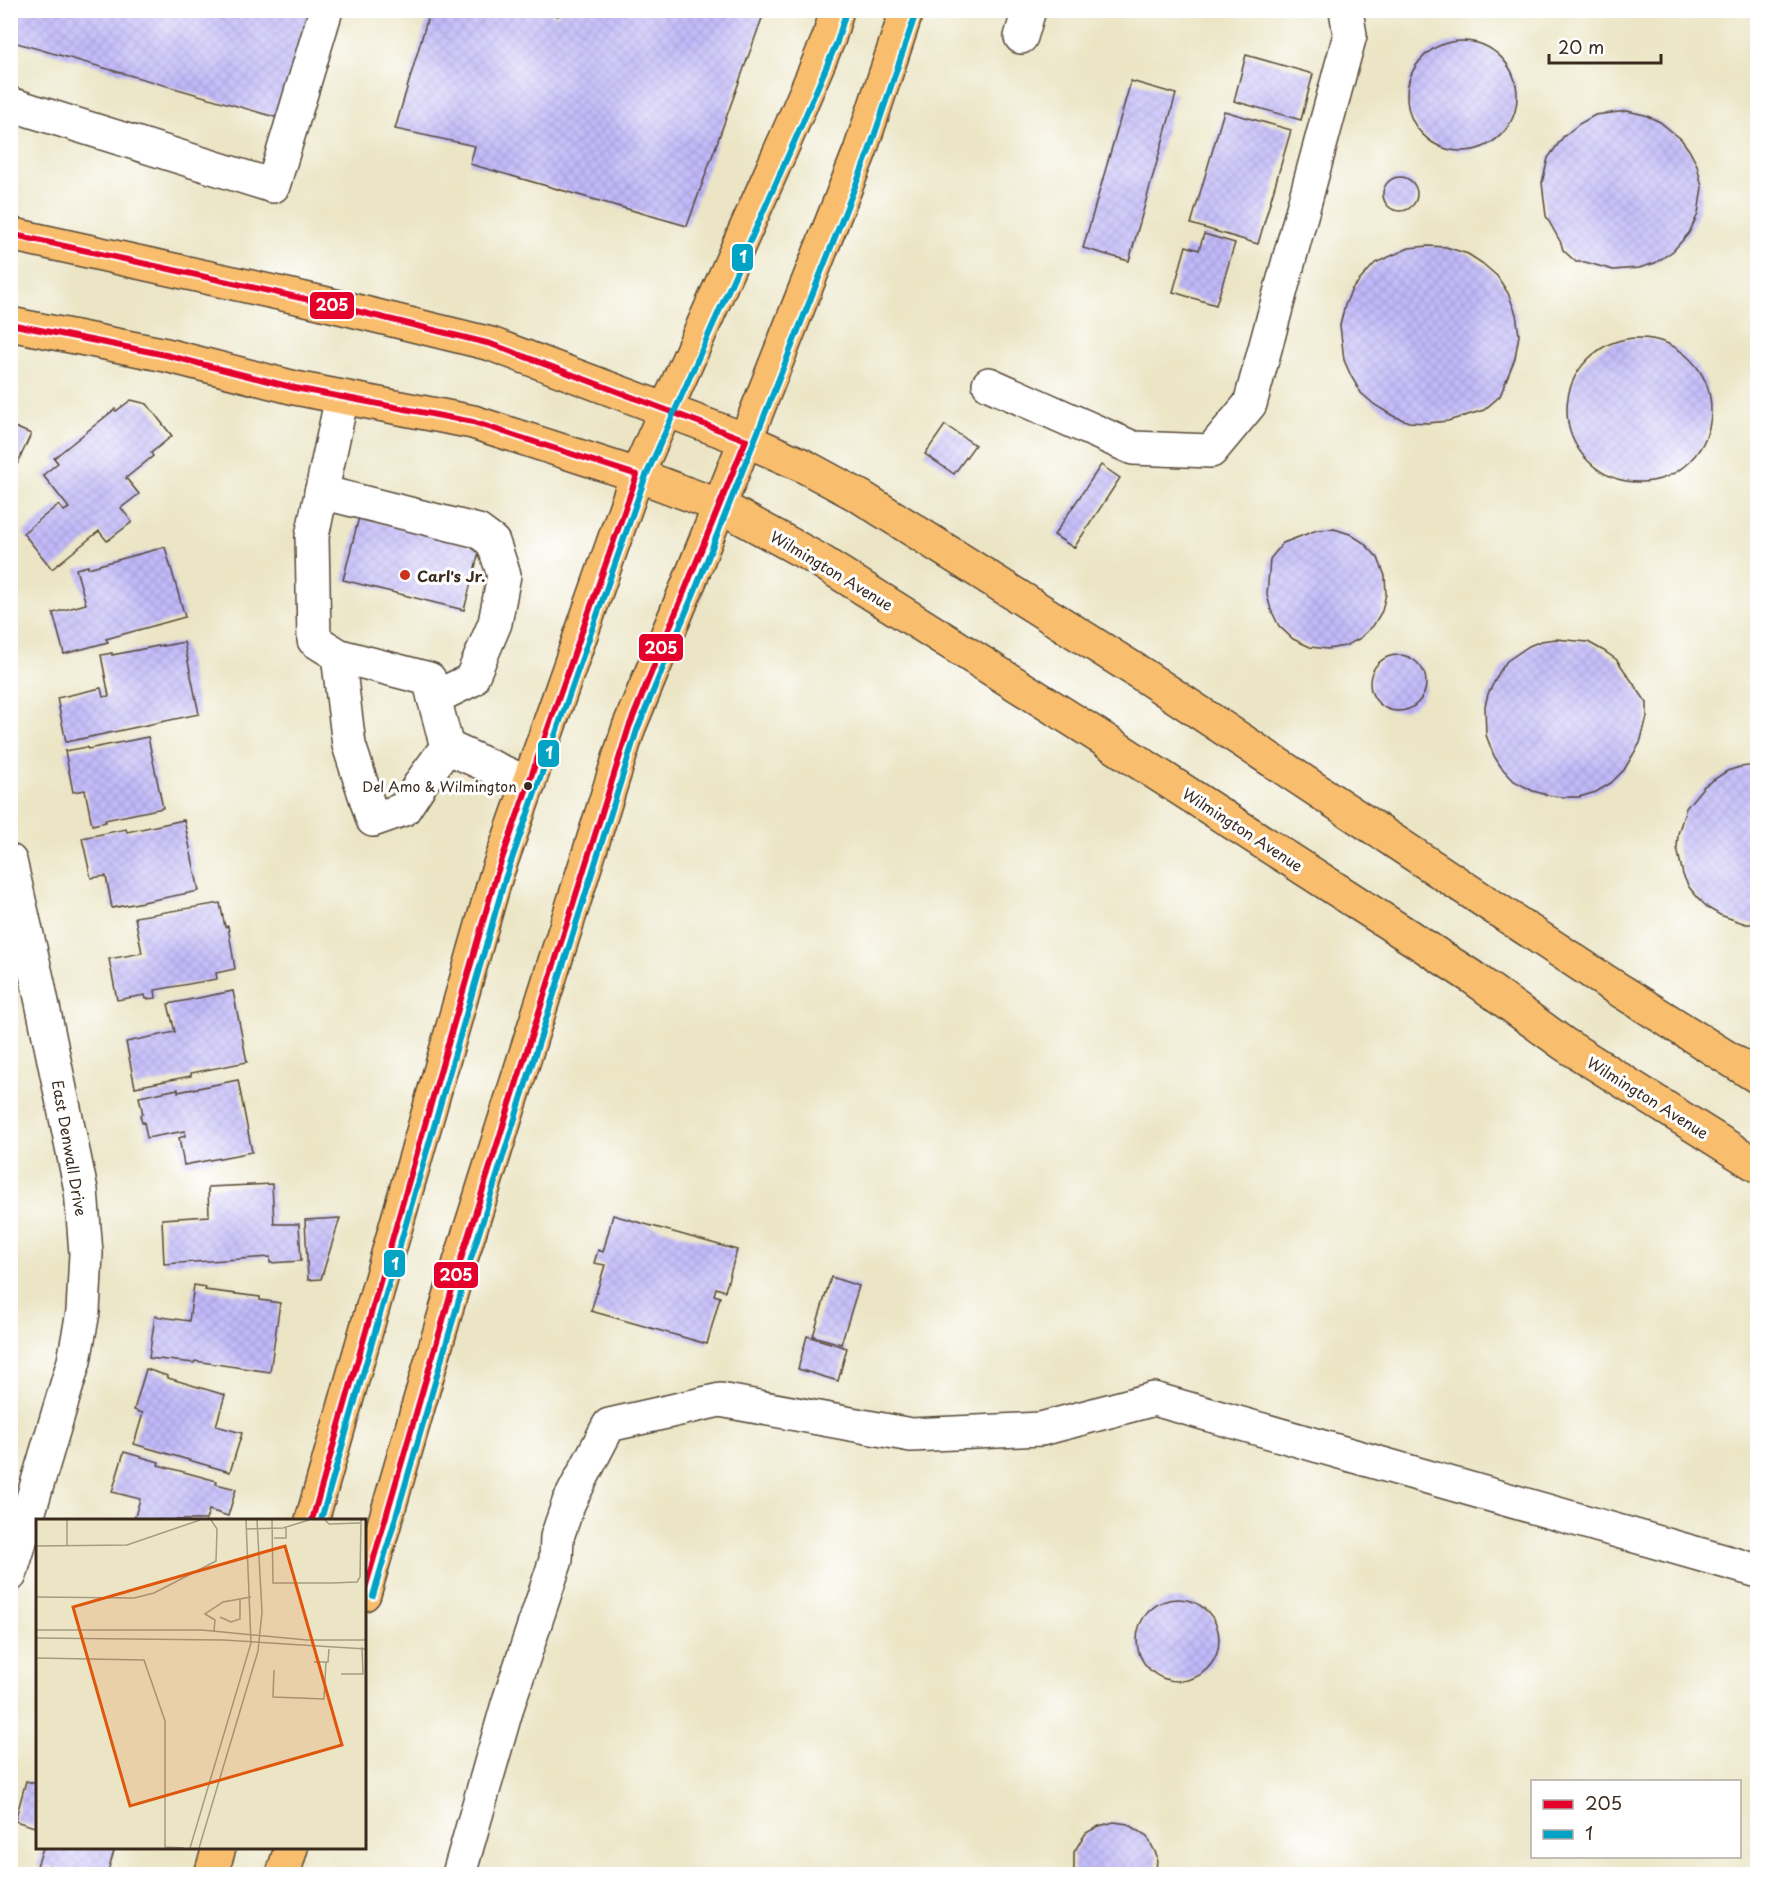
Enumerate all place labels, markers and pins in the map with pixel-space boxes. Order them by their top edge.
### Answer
place label: Carl's Jr. [417,564,485,587]
marker: Carl's Jr. [398,568,412,582]
place label: Del Amo & Wilmington [362,776,517,797]
marker: Del Amo & Wilmington [522,780,534,792]

